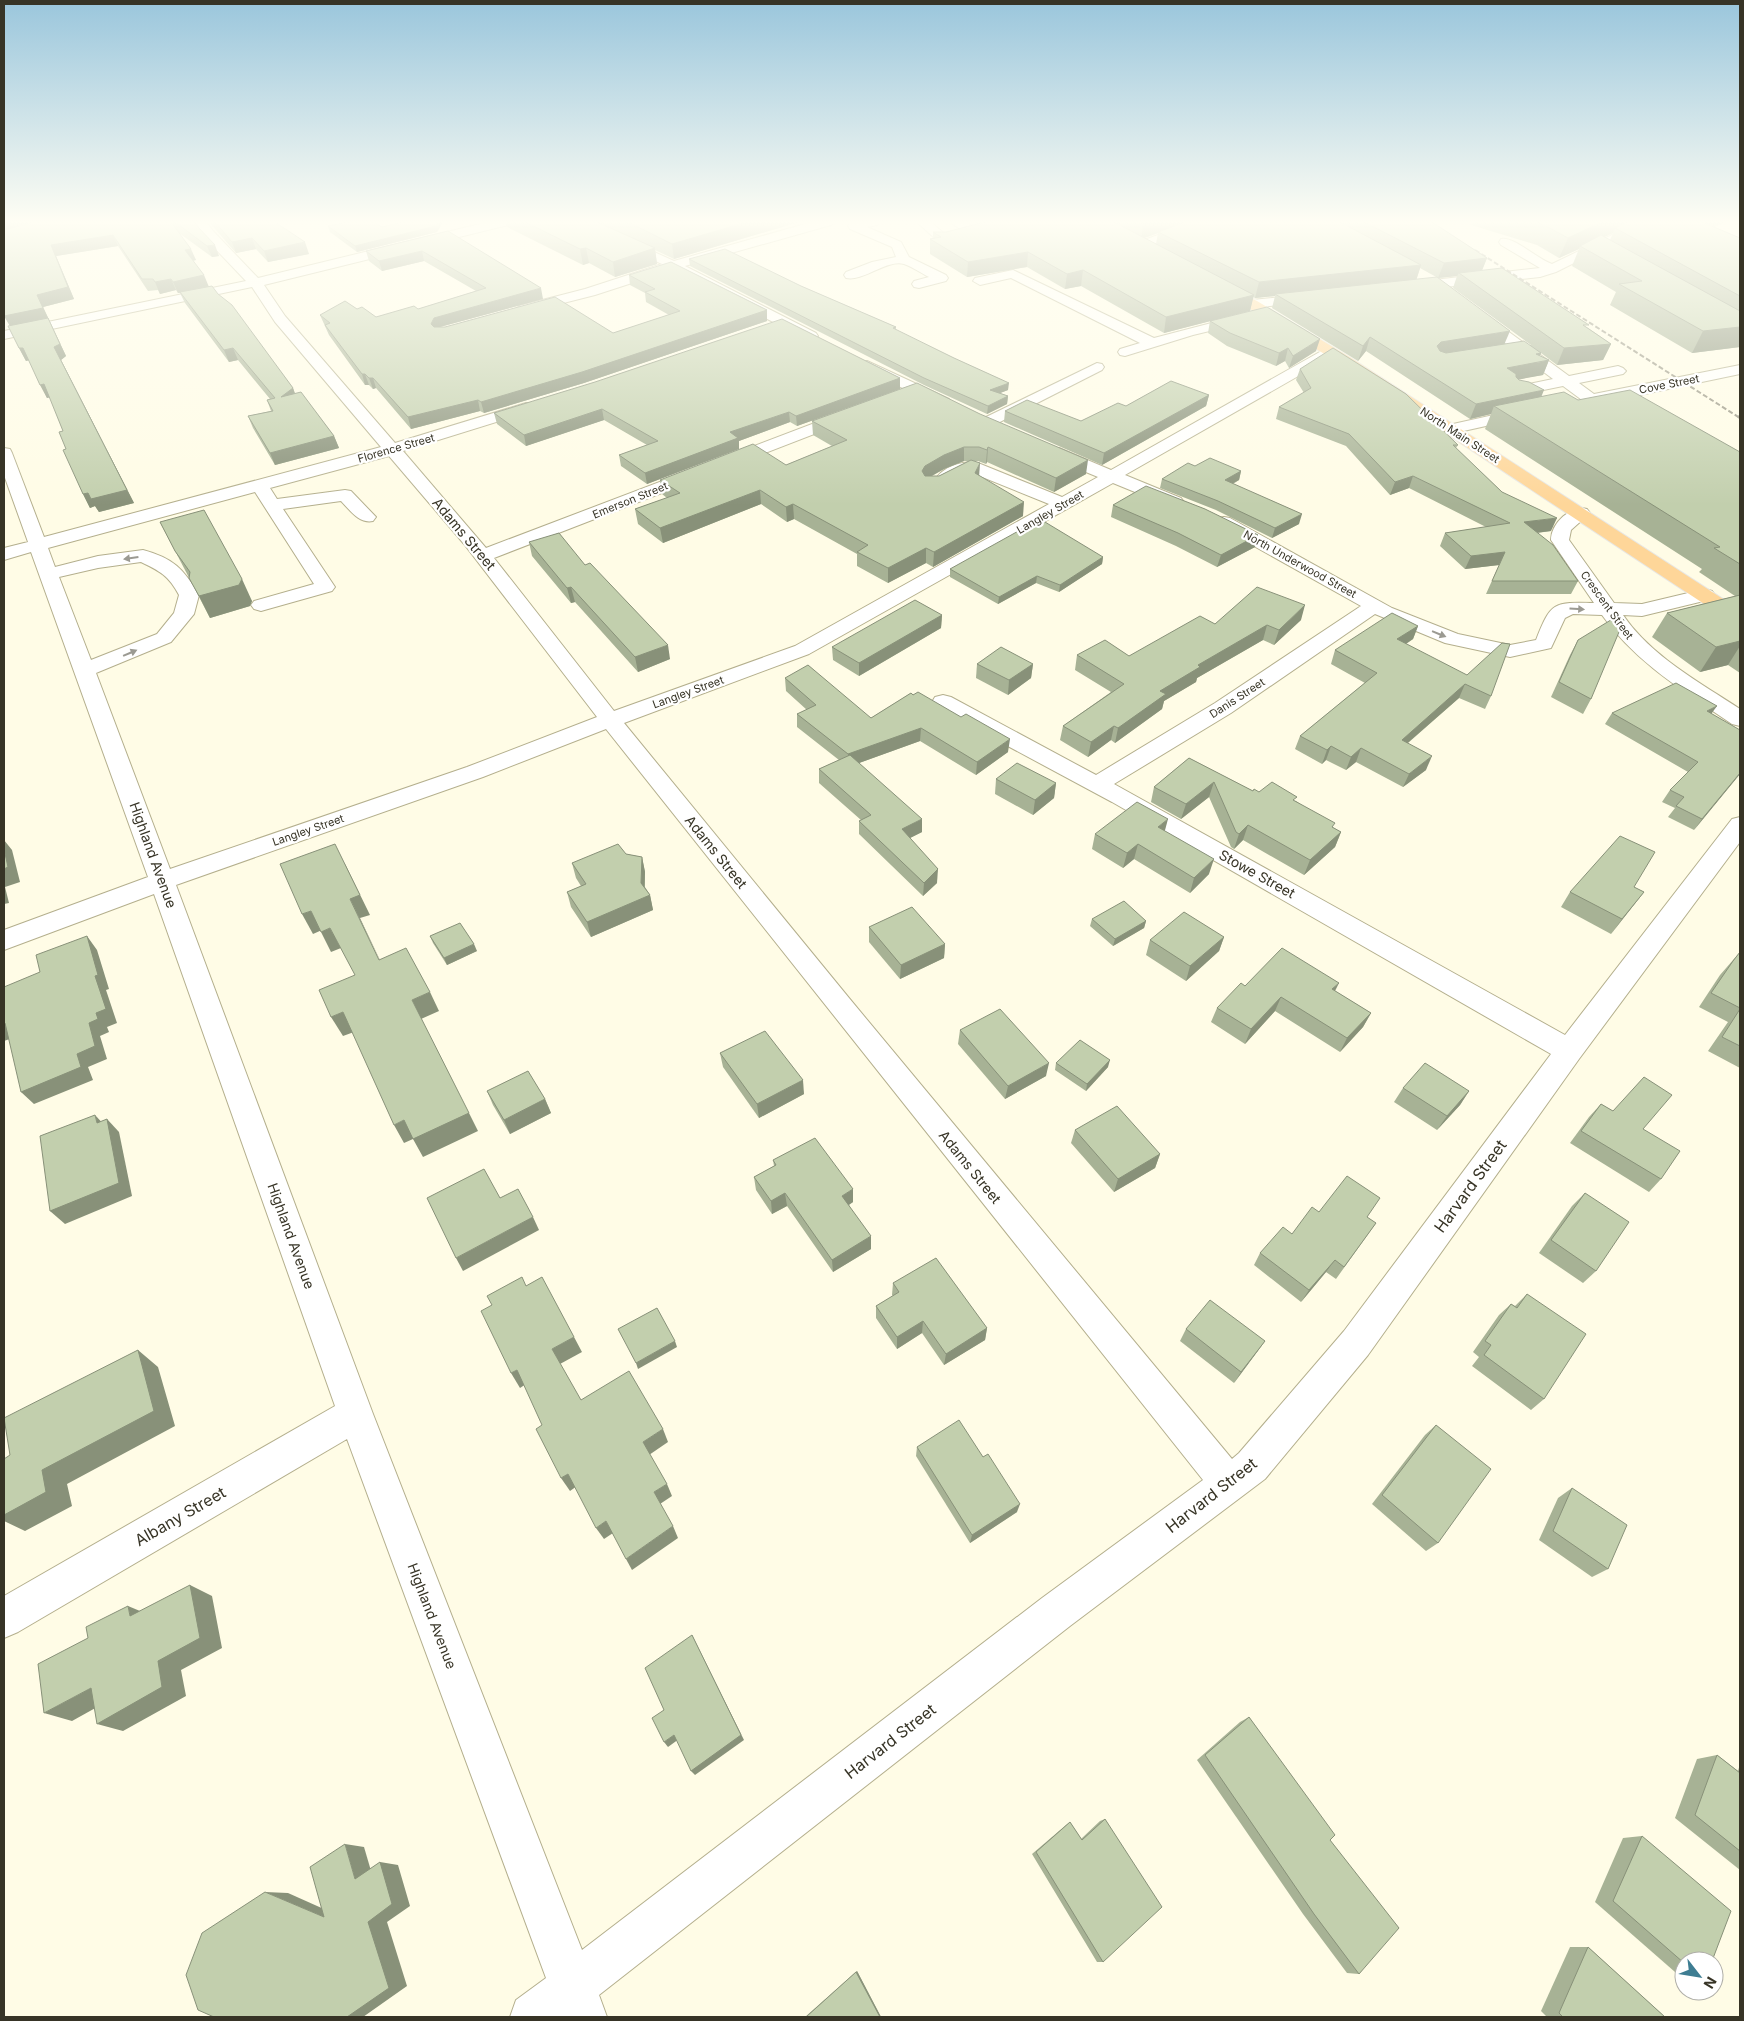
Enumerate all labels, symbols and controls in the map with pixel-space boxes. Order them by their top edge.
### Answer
street label: Cove Street [1638,371,1701,397]
street label: North Main Street [1418,404,1503,466]
street label: Florence Street [356,430,436,466]
street label: Emerson Street [590,478,670,521]
street label: Langley Street [1014,487,1086,537]
street label: Adams Street [429,494,500,574]
street label: North Underwood Street [1241,527,1359,601]
one-way arrow [122,554,138,562]
street label: Crescent Street [1577,568,1637,642]
one-way arrow [1570,605,1586,613]
one-way arrow [1432,630,1447,638]
one-way arrow [123,648,137,656]
street label: Langley Street [650,672,726,711]
street label: Danis Street [1207,675,1268,721]
street label: Highland Avenue [126,799,181,910]
street label: Langley Street [270,811,346,849]
street label: Adams Street [682,812,751,892]
street label: Stowe Street [1216,846,1299,902]
street label: Adams Street [936,1127,1005,1207]
street label: Harvard Street [1430,1136,1510,1236]
street label: Highland Avenue [264,1180,319,1291]
street label: Harvard Street [1161,1453,1261,1537]
street label: Albany Street [131,1482,229,1550]
street label: Highland Avenue [404,1561,460,1671]
street label: Harvard Street [840,1699,940,1783]
north arrow [1674,1951,1724,2001]
text: N [1701,1974,1721,1992]

